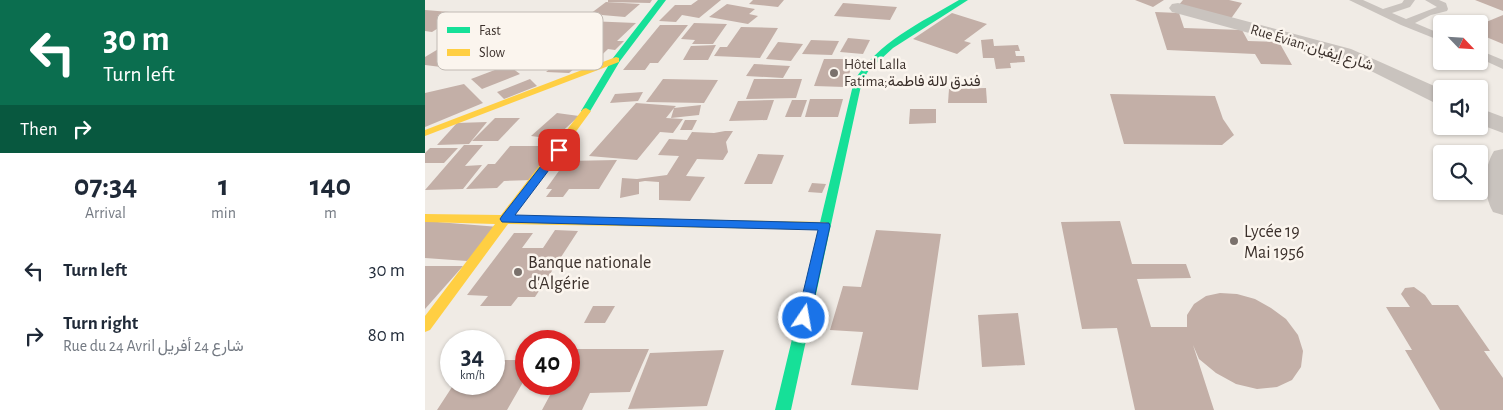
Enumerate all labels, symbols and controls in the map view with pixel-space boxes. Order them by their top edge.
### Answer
legend [437,12,603,70]
north arrow [1433,15,1487,70]
map controls [1433,15,1488,200]
icon: left [20,20,85,85]
street label: Rue Évian;شارع إيفيان [1248,20,1376,76]
text: 30 m [103,22,170,57]
text: Fast [479,24,501,38]
text: Slow [479,46,506,60]
place label: Hôtel Lalla Fatima;فندق لالة فاطمة [844,57,981,90]
text: Turn left [103,63,175,85]
marker: Hôtel Lalla Fatima;فندق لالة فاطمة [828,67,840,79]
button: sound [1433,80,1488,135]
icon: right [68,115,96,143]
text: Then [20,120,58,139]
pin [538,129,580,171]
icon: arrive [545,136,573,164]
button: search [1433,145,1488,200]
text: 07:34 [74,171,137,201]
text: 1 [218,171,229,201]
text: 140 [310,171,351,201]
text: Arrival [85,205,126,221]
text: min [211,205,236,221]
text: m [324,205,337,221]
place label: Lycée 19 Mai 1956 [1244,223,1304,262]
marker: Lycée 19 Mai 1956 [1228,235,1240,247]
place label: Banque nationale d'Algérie [528,254,651,293]
icon: left [20,257,48,285]
text: Turn left [63,261,127,280]
text: 30 m [369,261,405,280]
marker: Banque nationale d'Algérie [512,266,524,278]
position arrow [777,291,829,343]
text: Turn right [63,314,138,333]
icon: right [20,322,48,350]
text: 80 m [368,326,405,345]
speed limit sign: 40 [515,330,580,395]
text: Rue du 24 Avril شارع 24 أفريل [63,338,244,354]
text: 34 [461,344,484,369]
text: km/h [460,369,485,381]

